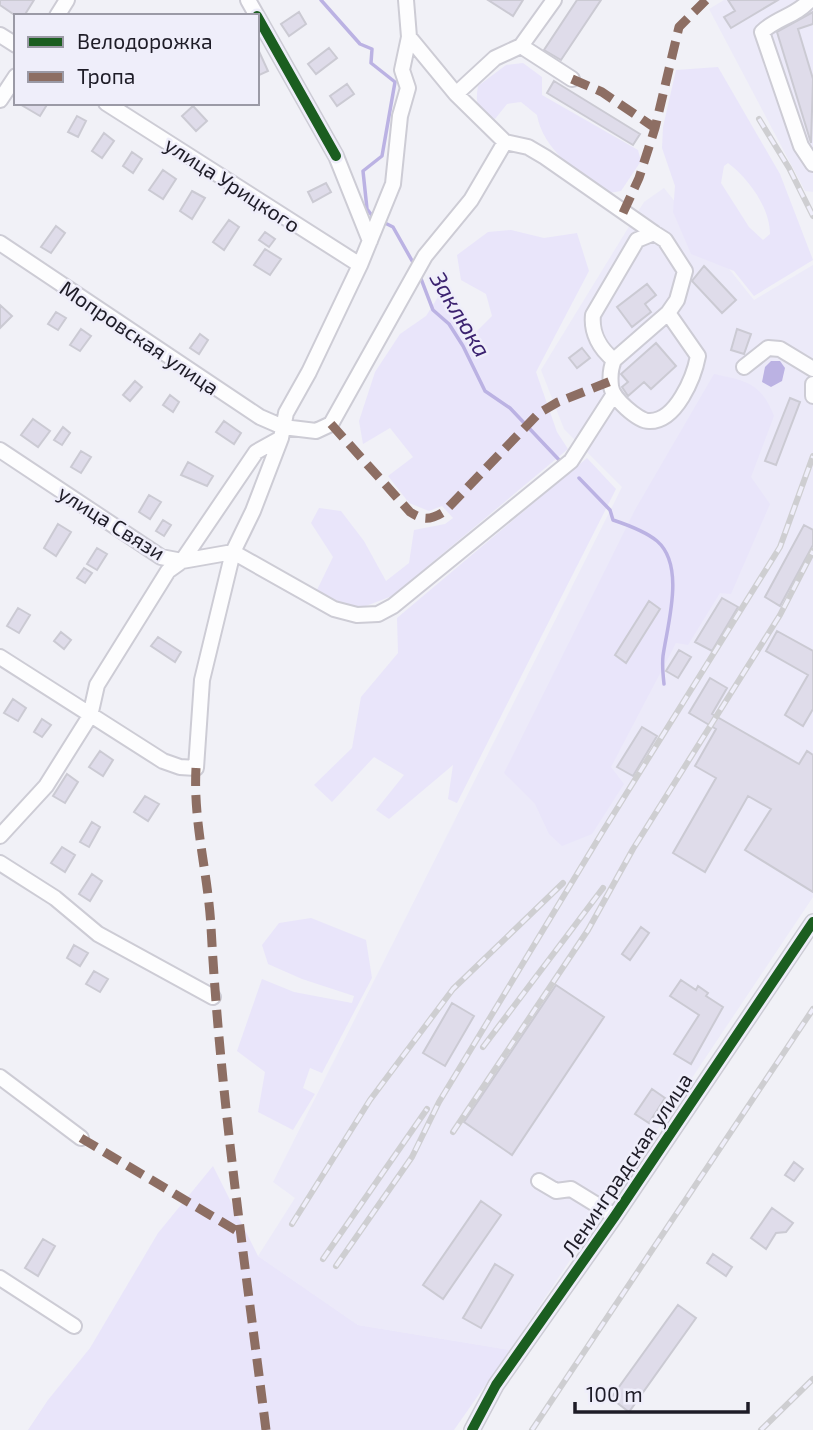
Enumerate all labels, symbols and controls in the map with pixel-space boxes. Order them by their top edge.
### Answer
legend [14,14,259,105]
text: Велодорожка [77,28,213,53]
text: Тропа [77,63,135,88]
street label: улица Урицкого [160,131,305,238]
water label: Заклюка [424,265,497,362]
street label: Мопровская улица [55,275,224,400]
street label: улица Связи [53,479,170,566]
street label: Ленинградская улица [555,1068,697,1261]
scale bar [575,1370,748,1414]
text: 100 m [586,1381,643,1406]

